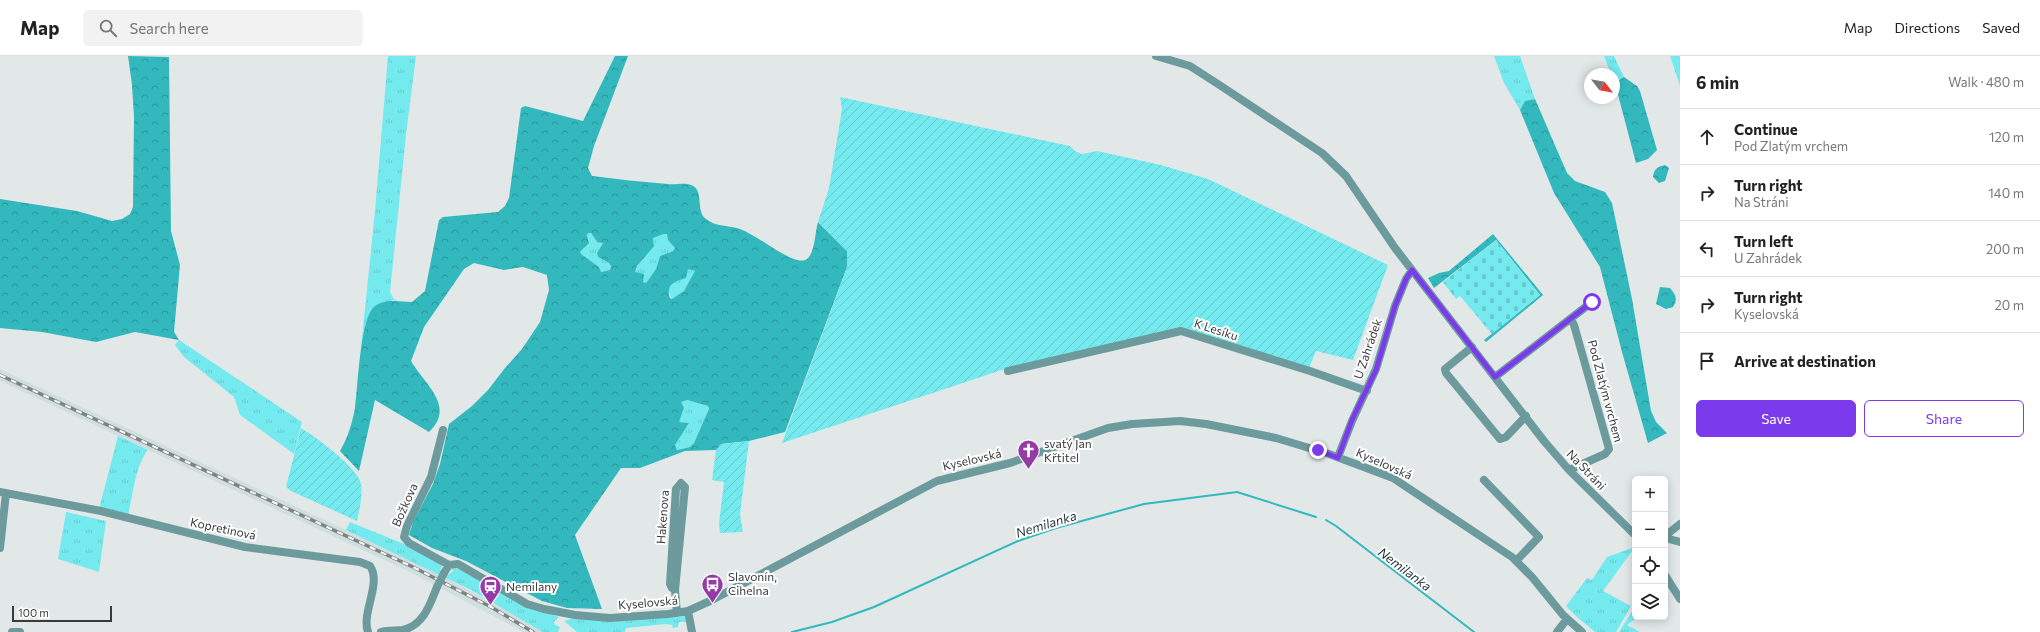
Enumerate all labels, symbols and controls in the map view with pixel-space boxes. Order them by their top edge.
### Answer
search box [83,10,363,46]
text: Map [20,16,59,39]
icon: search [97,17,119,39]
text: Search here [129,19,209,37]
text: Map [1844,19,1873,36]
text: Directions [1895,19,1960,36]
text: Saved [1982,19,2020,36]
north arrow [1584,68,1620,104]
text: 6 min [1696,72,1739,93]
text: Walk · 480 m [1948,74,2024,90]
text: Continue [1734,120,1798,138]
icon: ahead [1696,126,1718,148]
text: 120 m [1989,129,2024,145]
text: Pod Zlatým vrchem [1734,138,1848,154]
text: Turn right [1734,176,1803,194]
icon: right [1696,182,1718,204]
text: 140 m [1988,185,2024,201]
text: Na Stráni [1734,194,1789,210]
text: Turn left [1734,232,1793,250]
icon: left [1696,238,1718,260]
text: 200 m [1986,241,2024,257]
text: U Zahrádek [1734,250,1802,266]
text: Turn right [1734,288,1803,306]
route start [1583,293,1601,311]
icon: right [1696,294,1718,316]
text: 20 m [1995,297,2024,313]
text: Kyselovská [1734,306,1799,322]
street label: K Lesíku [1193,315,1240,343]
street label: U Zahrádek [1350,316,1384,381]
street label: Pod Zlatým vrchem [1586,338,1626,443]
icon: arrive [1696,350,1718,372]
text: Arrive at destination [1734,352,1876,370]
button: Save [1696,400,1856,437]
button: Share [1864,400,2024,437]
place label: svatý Jan Křtitel [1044,436,1092,464]
church icon: svatý Jan Křtitel [1015,438,1041,471]
route end [1309,441,1327,459]
street label: Kyselovská [941,445,1003,473]
street label: Kyselovská [1354,445,1415,482]
street label: Na Stráni [1564,446,1609,492]
map controls [1632,476,1668,620]
button: + [1632,476,1668,512]
street label: Božkova [388,481,420,529]
street label: Hakenova [653,490,671,544]
water label: Nemilanka [1014,507,1079,541]
button: − [1632,512,1668,548]
street label: Kopretinová [189,514,257,542]
water label: Nemilanka [1375,544,1435,594]
button: locate [1632,548,1668,584]
place label: Slavonín, Cihelna [728,569,777,597]
bus stop icon: Slavonín, Cihelna [699,571,725,604]
station icon: Nemilany [478,574,504,607]
place label: Nemilany [506,579,557,593]
button: layers [1632,584,1668,620]
street label: Kyselovská [617,592,678,612]
scale bar [12,604,112,623]
text: 100 m [18,606,49,619]

